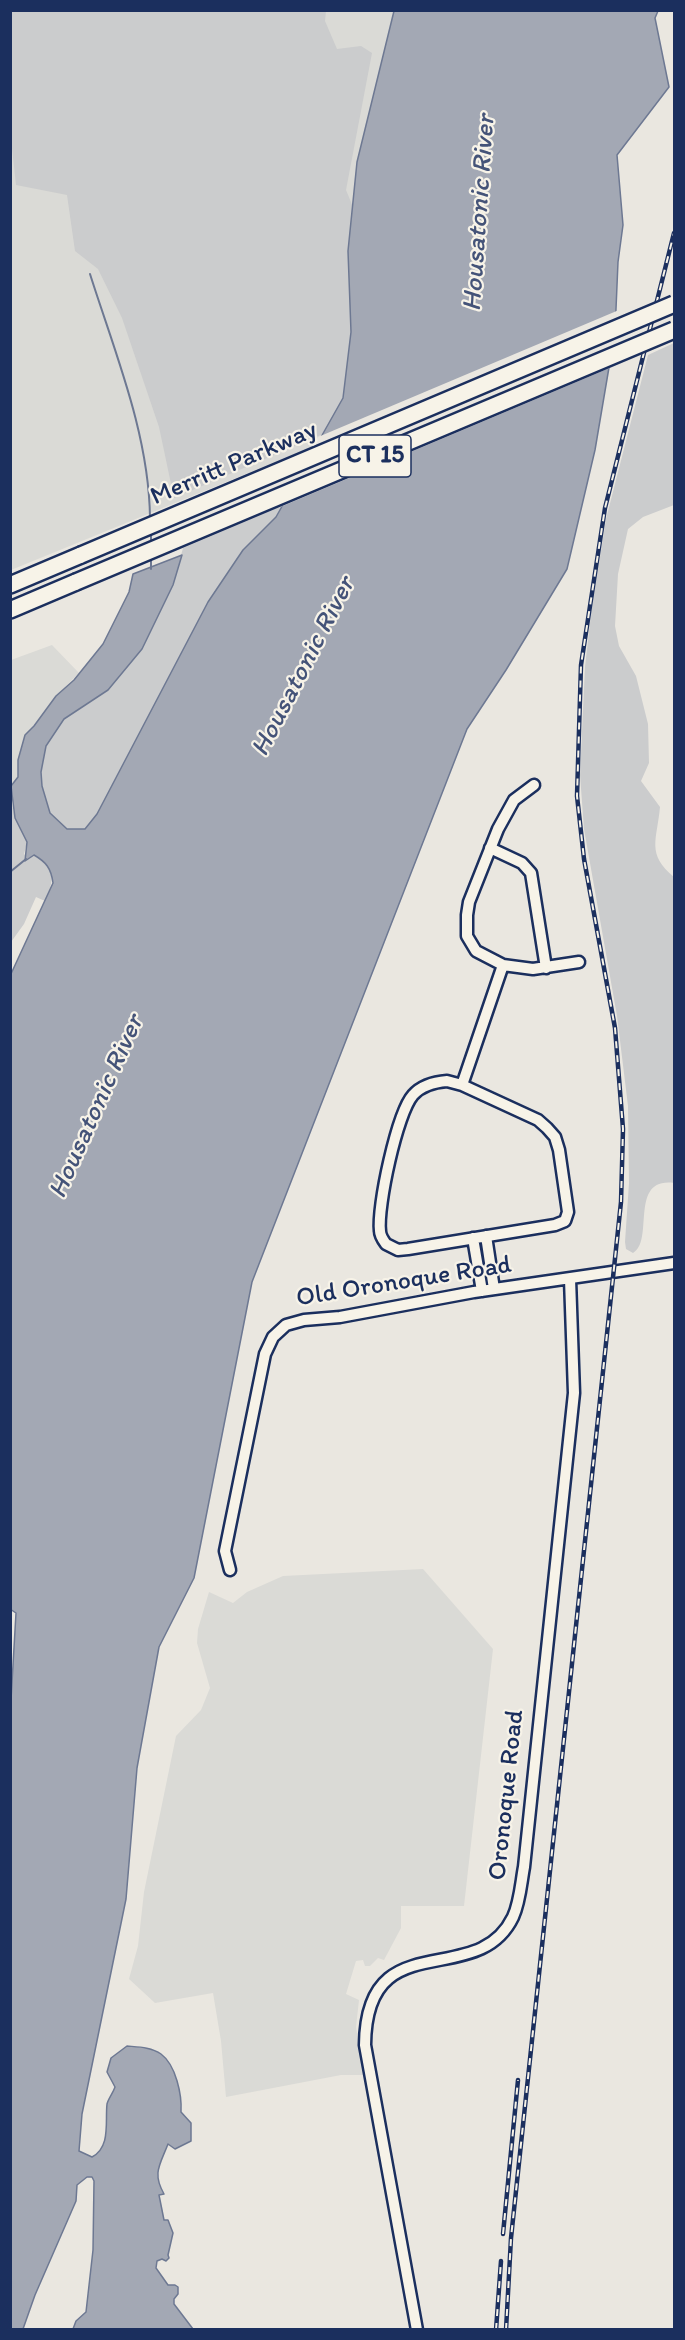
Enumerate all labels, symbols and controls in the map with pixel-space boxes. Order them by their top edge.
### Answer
water label: Housatonic River [457,114,503,312]
street label: Merritt Parkway [146,415,322,513]
road number: CT 15 [339,435,411,477]
water label: Housatonic River [245,572,363,762]
water label: Housatonic River [42,1010,152,1204]
street label: Old Oronoque Road [294,1250,514,1314]
street label: Oronoque Road [483,1708,531,1882]

